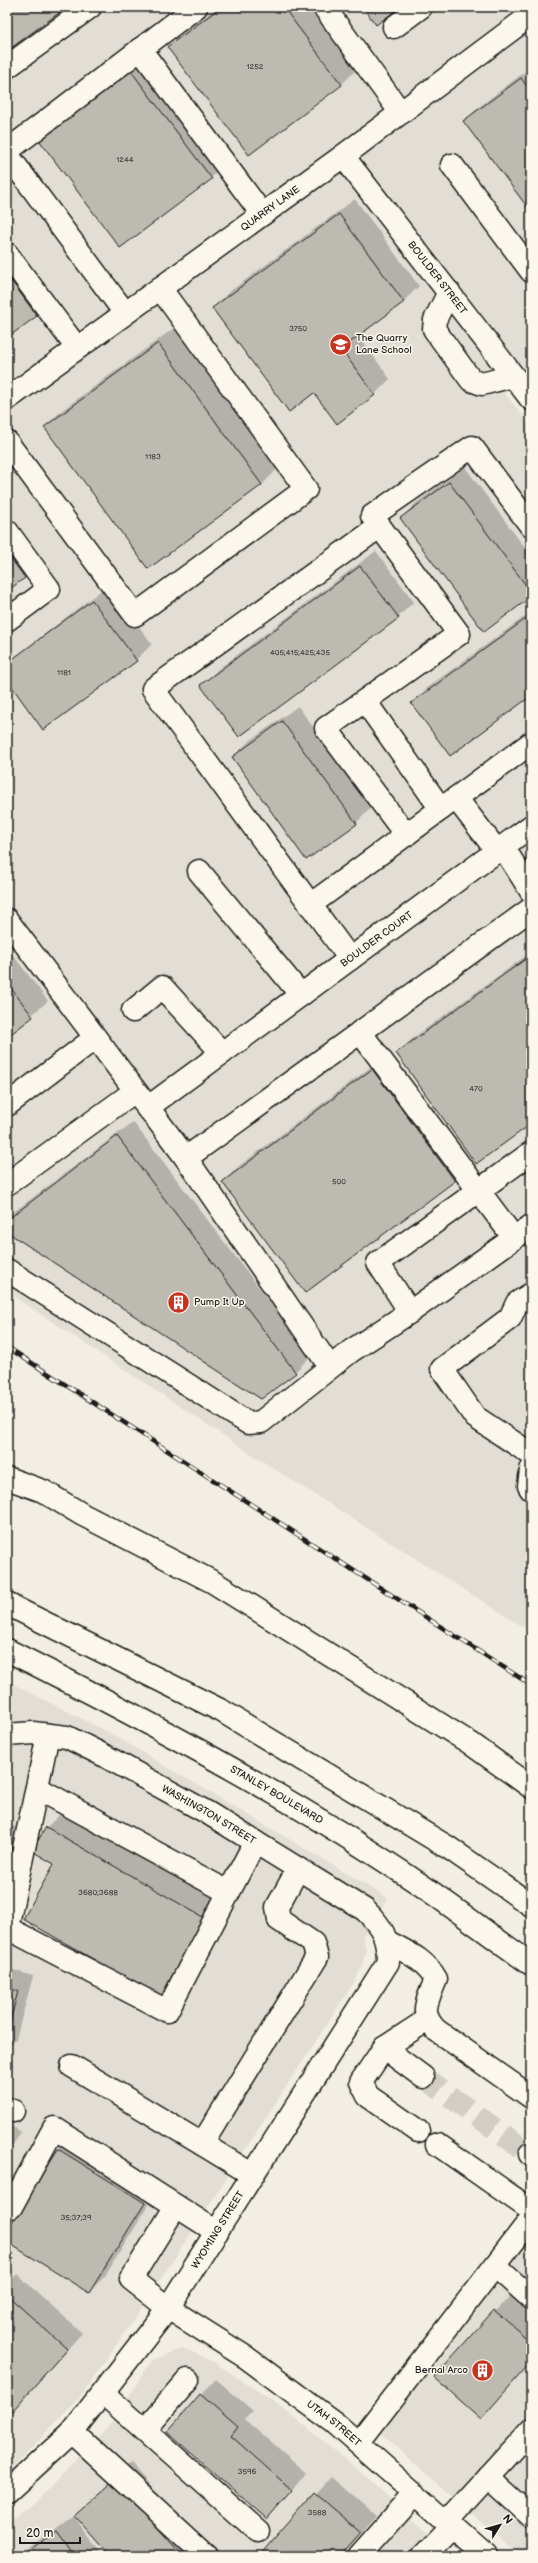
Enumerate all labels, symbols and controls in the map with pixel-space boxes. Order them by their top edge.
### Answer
house number: 1252 [246,62,264,71]
house number: 1244 [116,155,134,164]
street label: QUARRY LANE [239,183,302,234]
street label: BOULDER STREET [405,239,469,317]
house number: 3750 [289,324,307,333]
school or university icon: The Quarry Lane School [328,331,354,357]
place label: The Quarry Lane School [356,332,412,356]
house number: 1183 [145,452,161,461]
house number: 405;415;425;435 [270,648,331,657]
house number: 1181 [57,668,71,677]
street label: BOULDER COURT [338,909,415,970]
house number: 470 [469,1084,483,1093]
house number: 500 [332,1177,346,1186]
building icon: Pump It Up [165,1289,191,1315]
place label: Pump It Up [194,1296,245,1308]
street label: STANLEY BOULEVARD [228,1763,325,1827]
street label: WASHINGTON STREET [160,1783,258,1847]
house number: 3680;3688 [78,1888,118,1897]
street label: WYOMING STREET [189,2189,247,2271]
house number: 35;37;39 [60,2213,92,2222]
building icon: Bernal Arco [470,2357,496,2383]
place label: Bernal Arco [415,2364,468,2376]
street label: UTAH STREET [304,2398,363,2449]
house number: 3596 [237,2467,257,2476]
north arrow [480,2505,520,2545]
house number: 3588 [308,2508,327,2517]
text: N [500,2512,515,2526]
scale bar [20,2519,80,2545]
text: 20 m [26,2526,53,2541]

